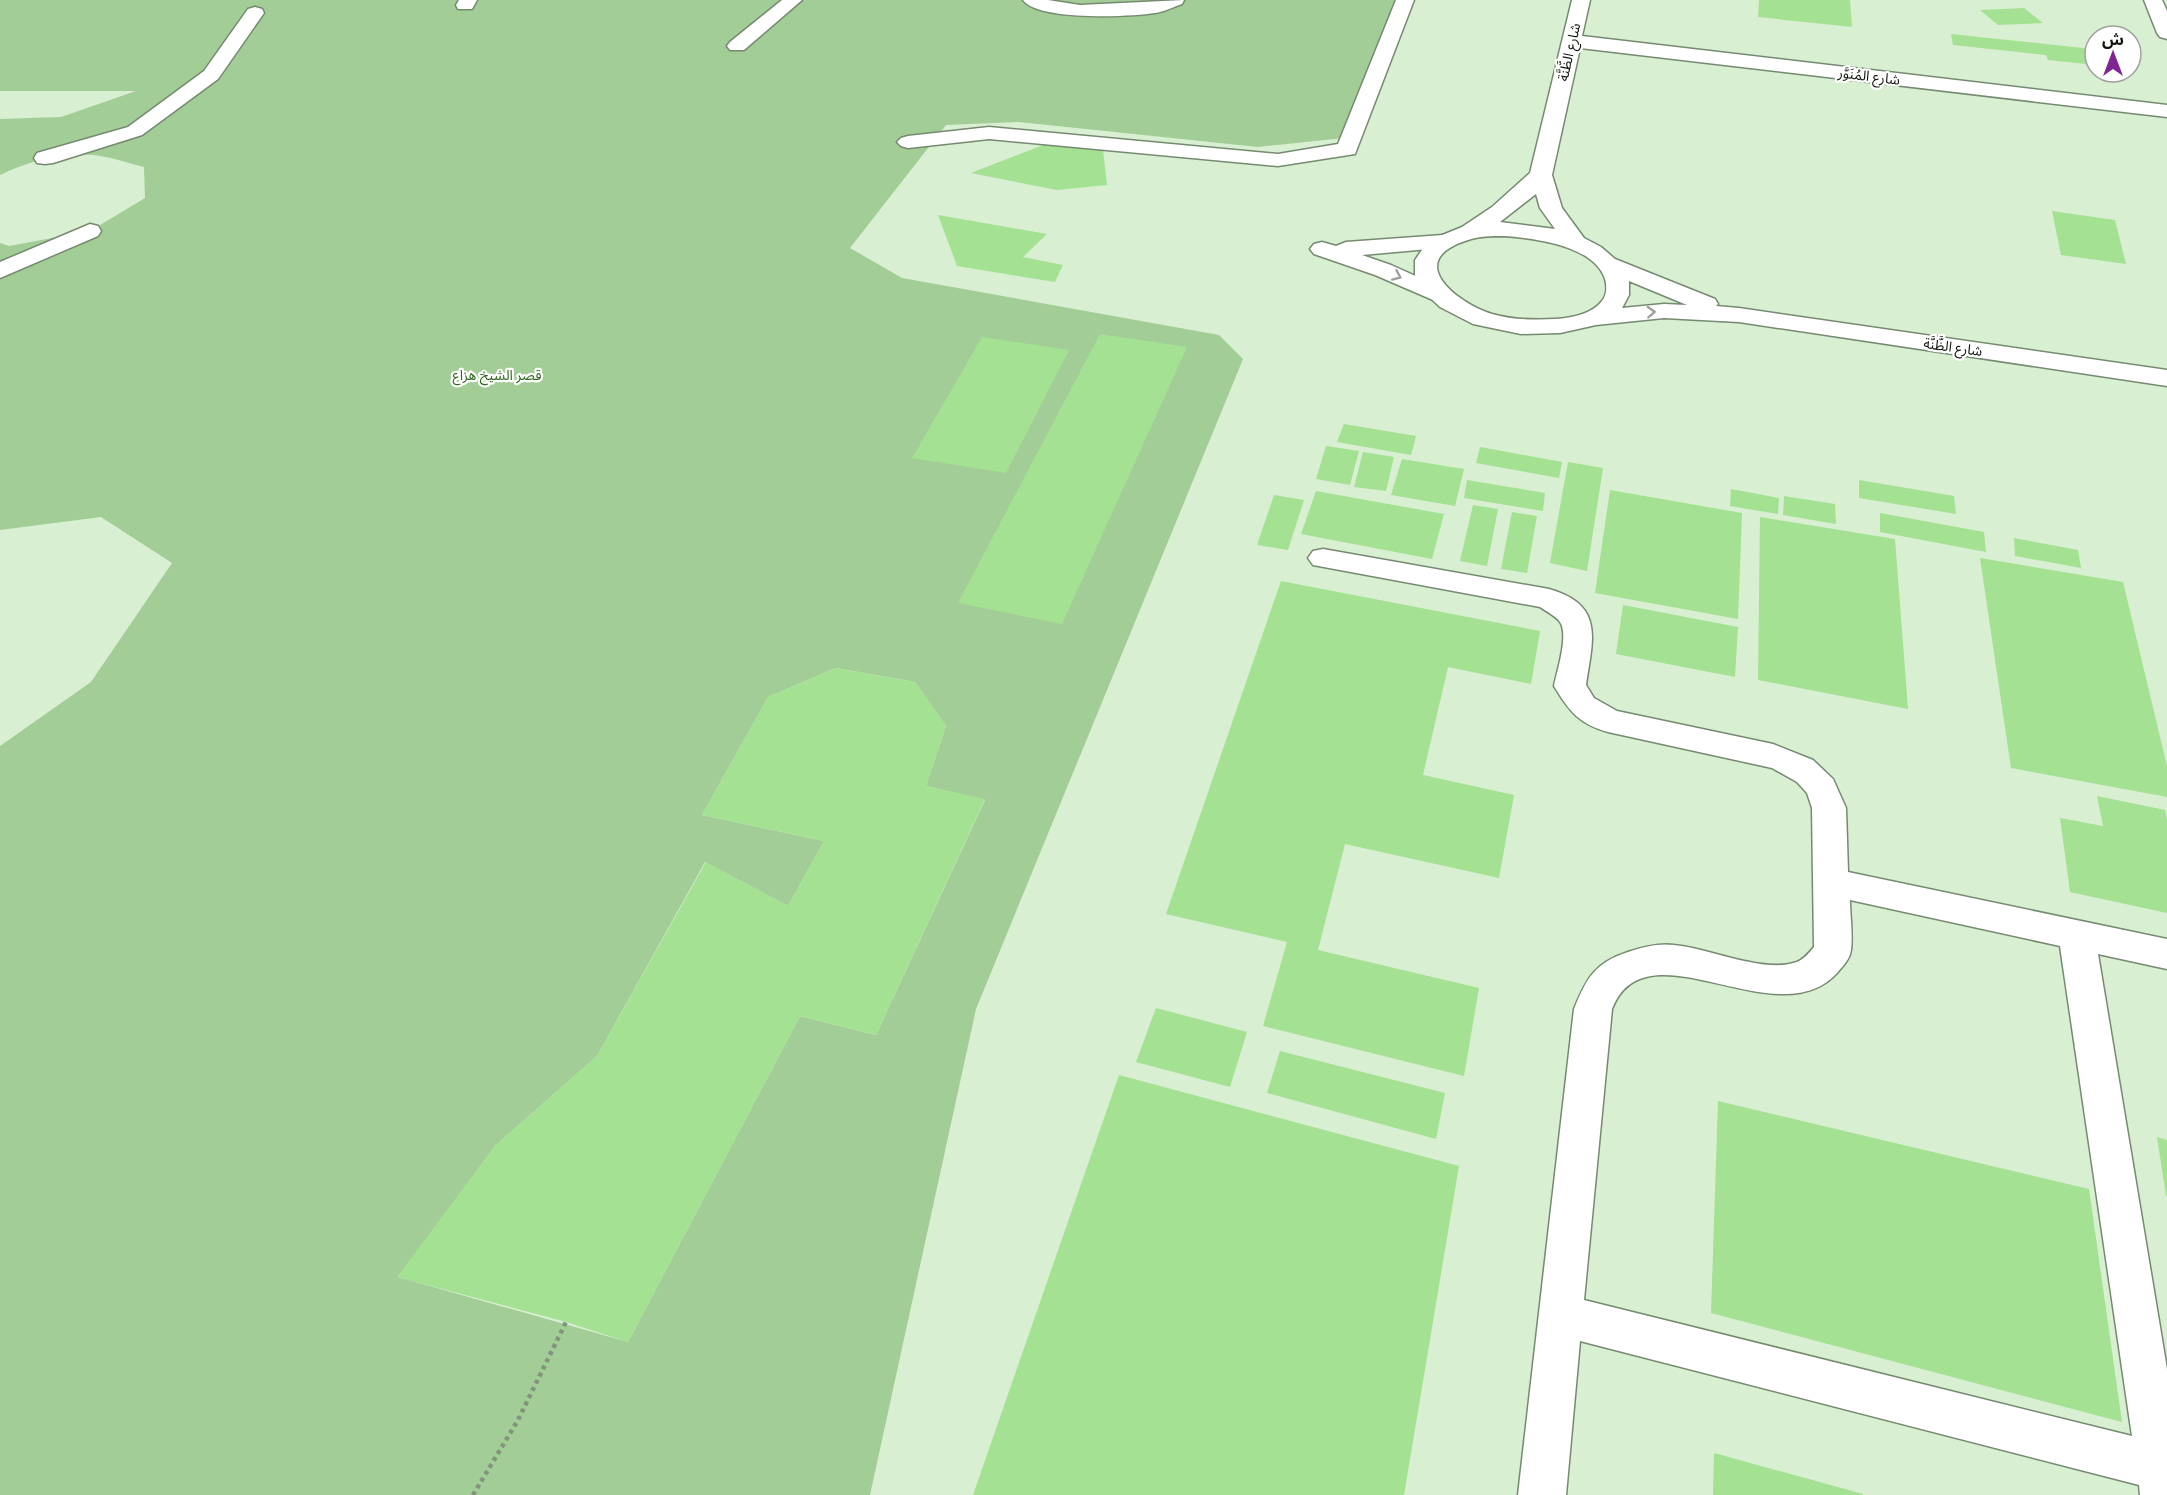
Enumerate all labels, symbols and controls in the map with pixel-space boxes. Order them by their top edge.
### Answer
street label: شارع الظَّنَّة [1552,21,1586,83]
north arrow [2083,24,2143,84]
text: ش [2102,30,2124,49]
street label: شارع المُنَوَّر [1836,64,1901,91]
one-way arrow [1390,268,1401,280]
one-way arrow [1646,306,1655,319]
street label: شارع الظَّنَّة [1922,333,1984,362]
park label: قصر الشيخ هزاع [453,367,541,386]

